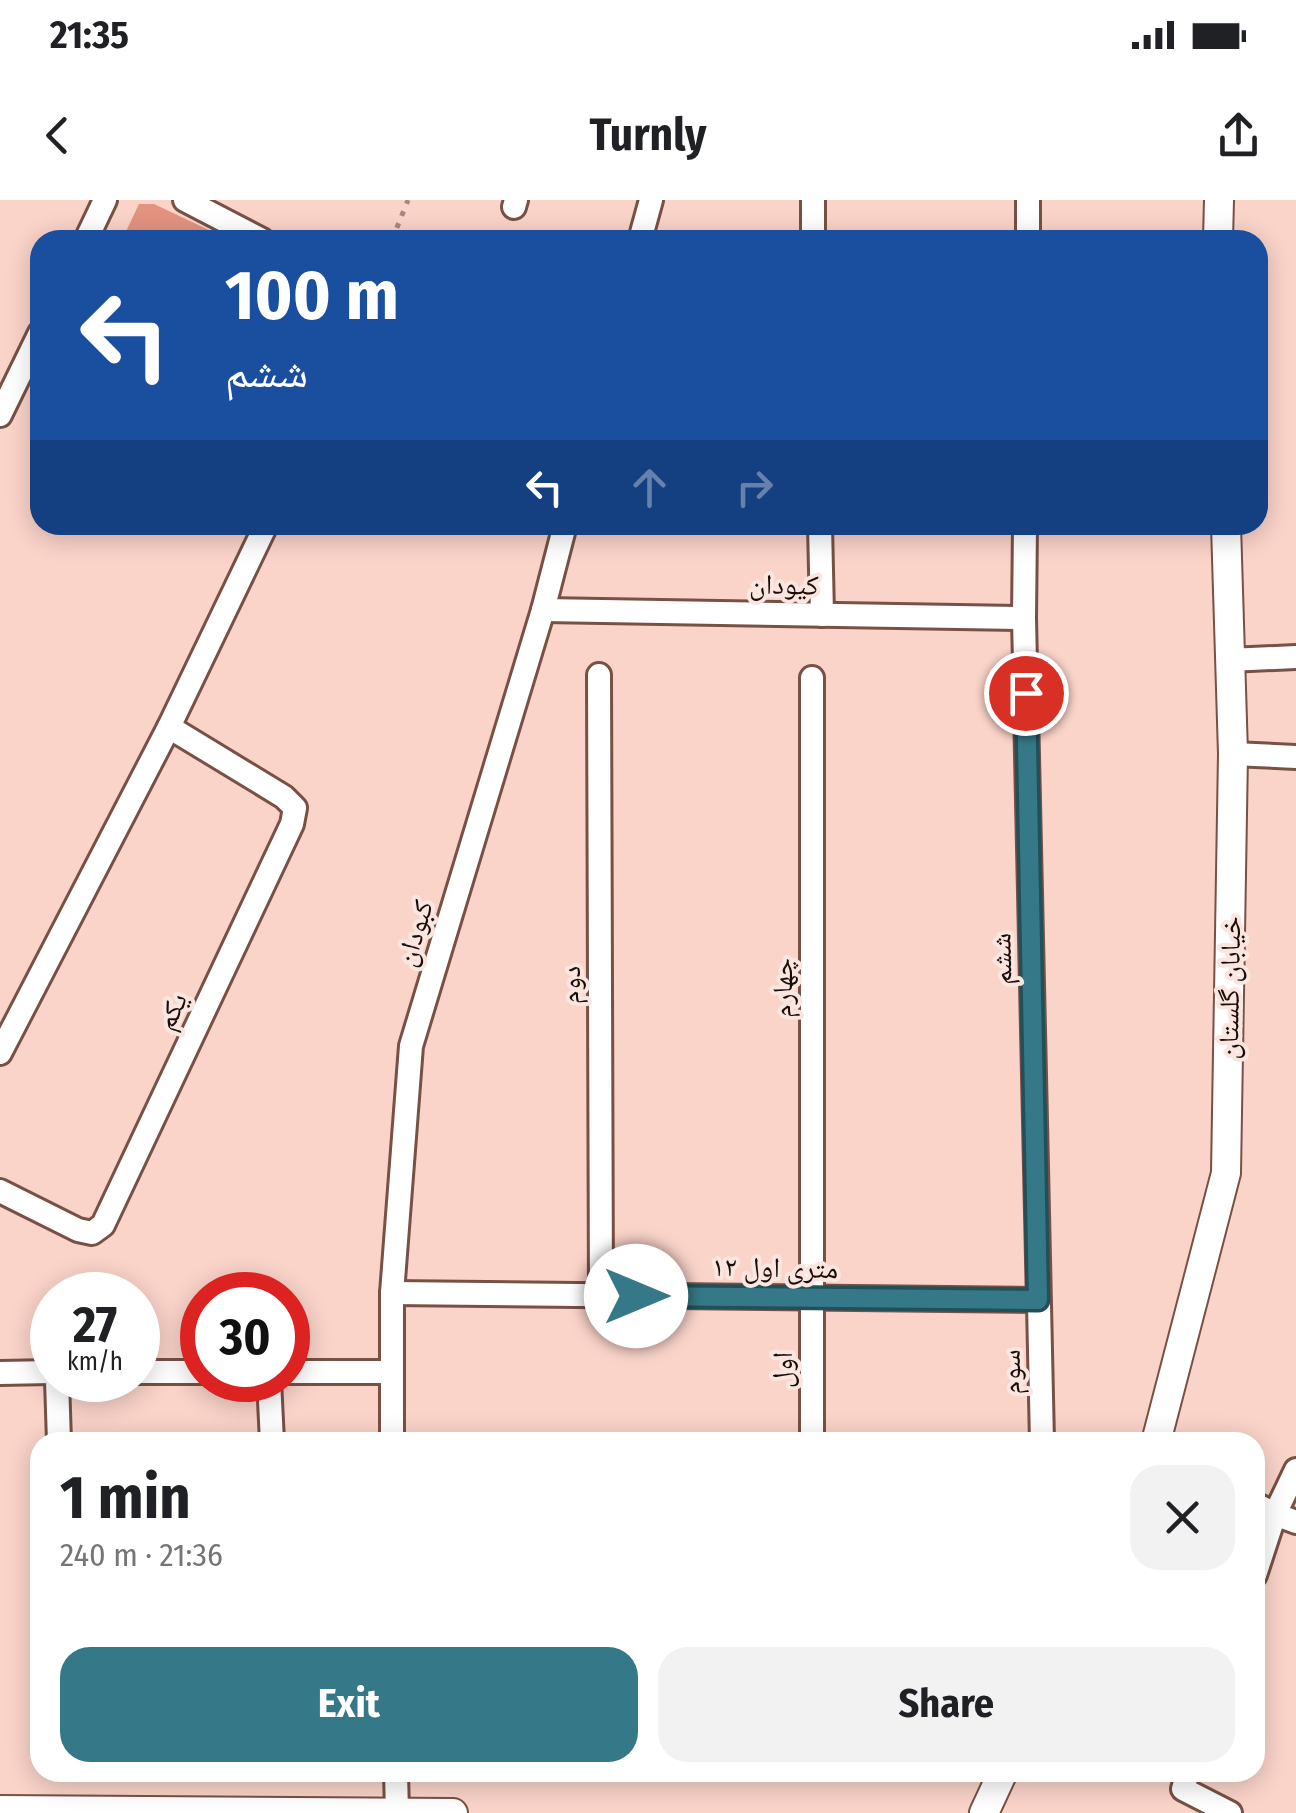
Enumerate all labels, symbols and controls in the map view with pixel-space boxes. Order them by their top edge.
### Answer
text: 21:35 [50,12,129,58]
icon: back [30,108,85,163]
text: Turnly [590,108,706,162]
icon: share [1211,108,1266,163]
text: 100 m [225,254,399,338]
icon: left [60,270,190,400]
text: ششم [225,345,308,399]
icon: left [517,460,572,515]
icon: ahead [622,460,677,515]
icon: right [727,460,782,515]
street label: کیودان [749,567,819,602]
pin [984,651,1069,736]
icon: arrive [999,666,1054,721]
street label: کبودان [389,896,440,970]
street label: خیابان گلستان [1212,916,1247,1060]
street label: ششم [985,933,1020,985]
street label: چهارم [766,958,801,1018]
street label: دوم [554,966,589,1004]
street label: یکم [149,987,196,1036]
position arrow [584,1244,688,1348]
street label: ۱۲ متری اول [712,1250,838,1285]
speed limit sign: 30 [180,1272,310,1402]
text: 27 [73,1295,117,1355]
text: km/h [67,1347,123,1377]
street label: سوم [994,1349,1029,1395]
street label: اول [766,1352,799,1388]
text: 1 min [60,1462,191,1534]
button: close [1130,1465,1235,1570]
text: 240 m · 21:36 [60,1536,223,1574]
button: Exit [60,1647,638,1762]
button: Share [658,1647,1235,1762]

